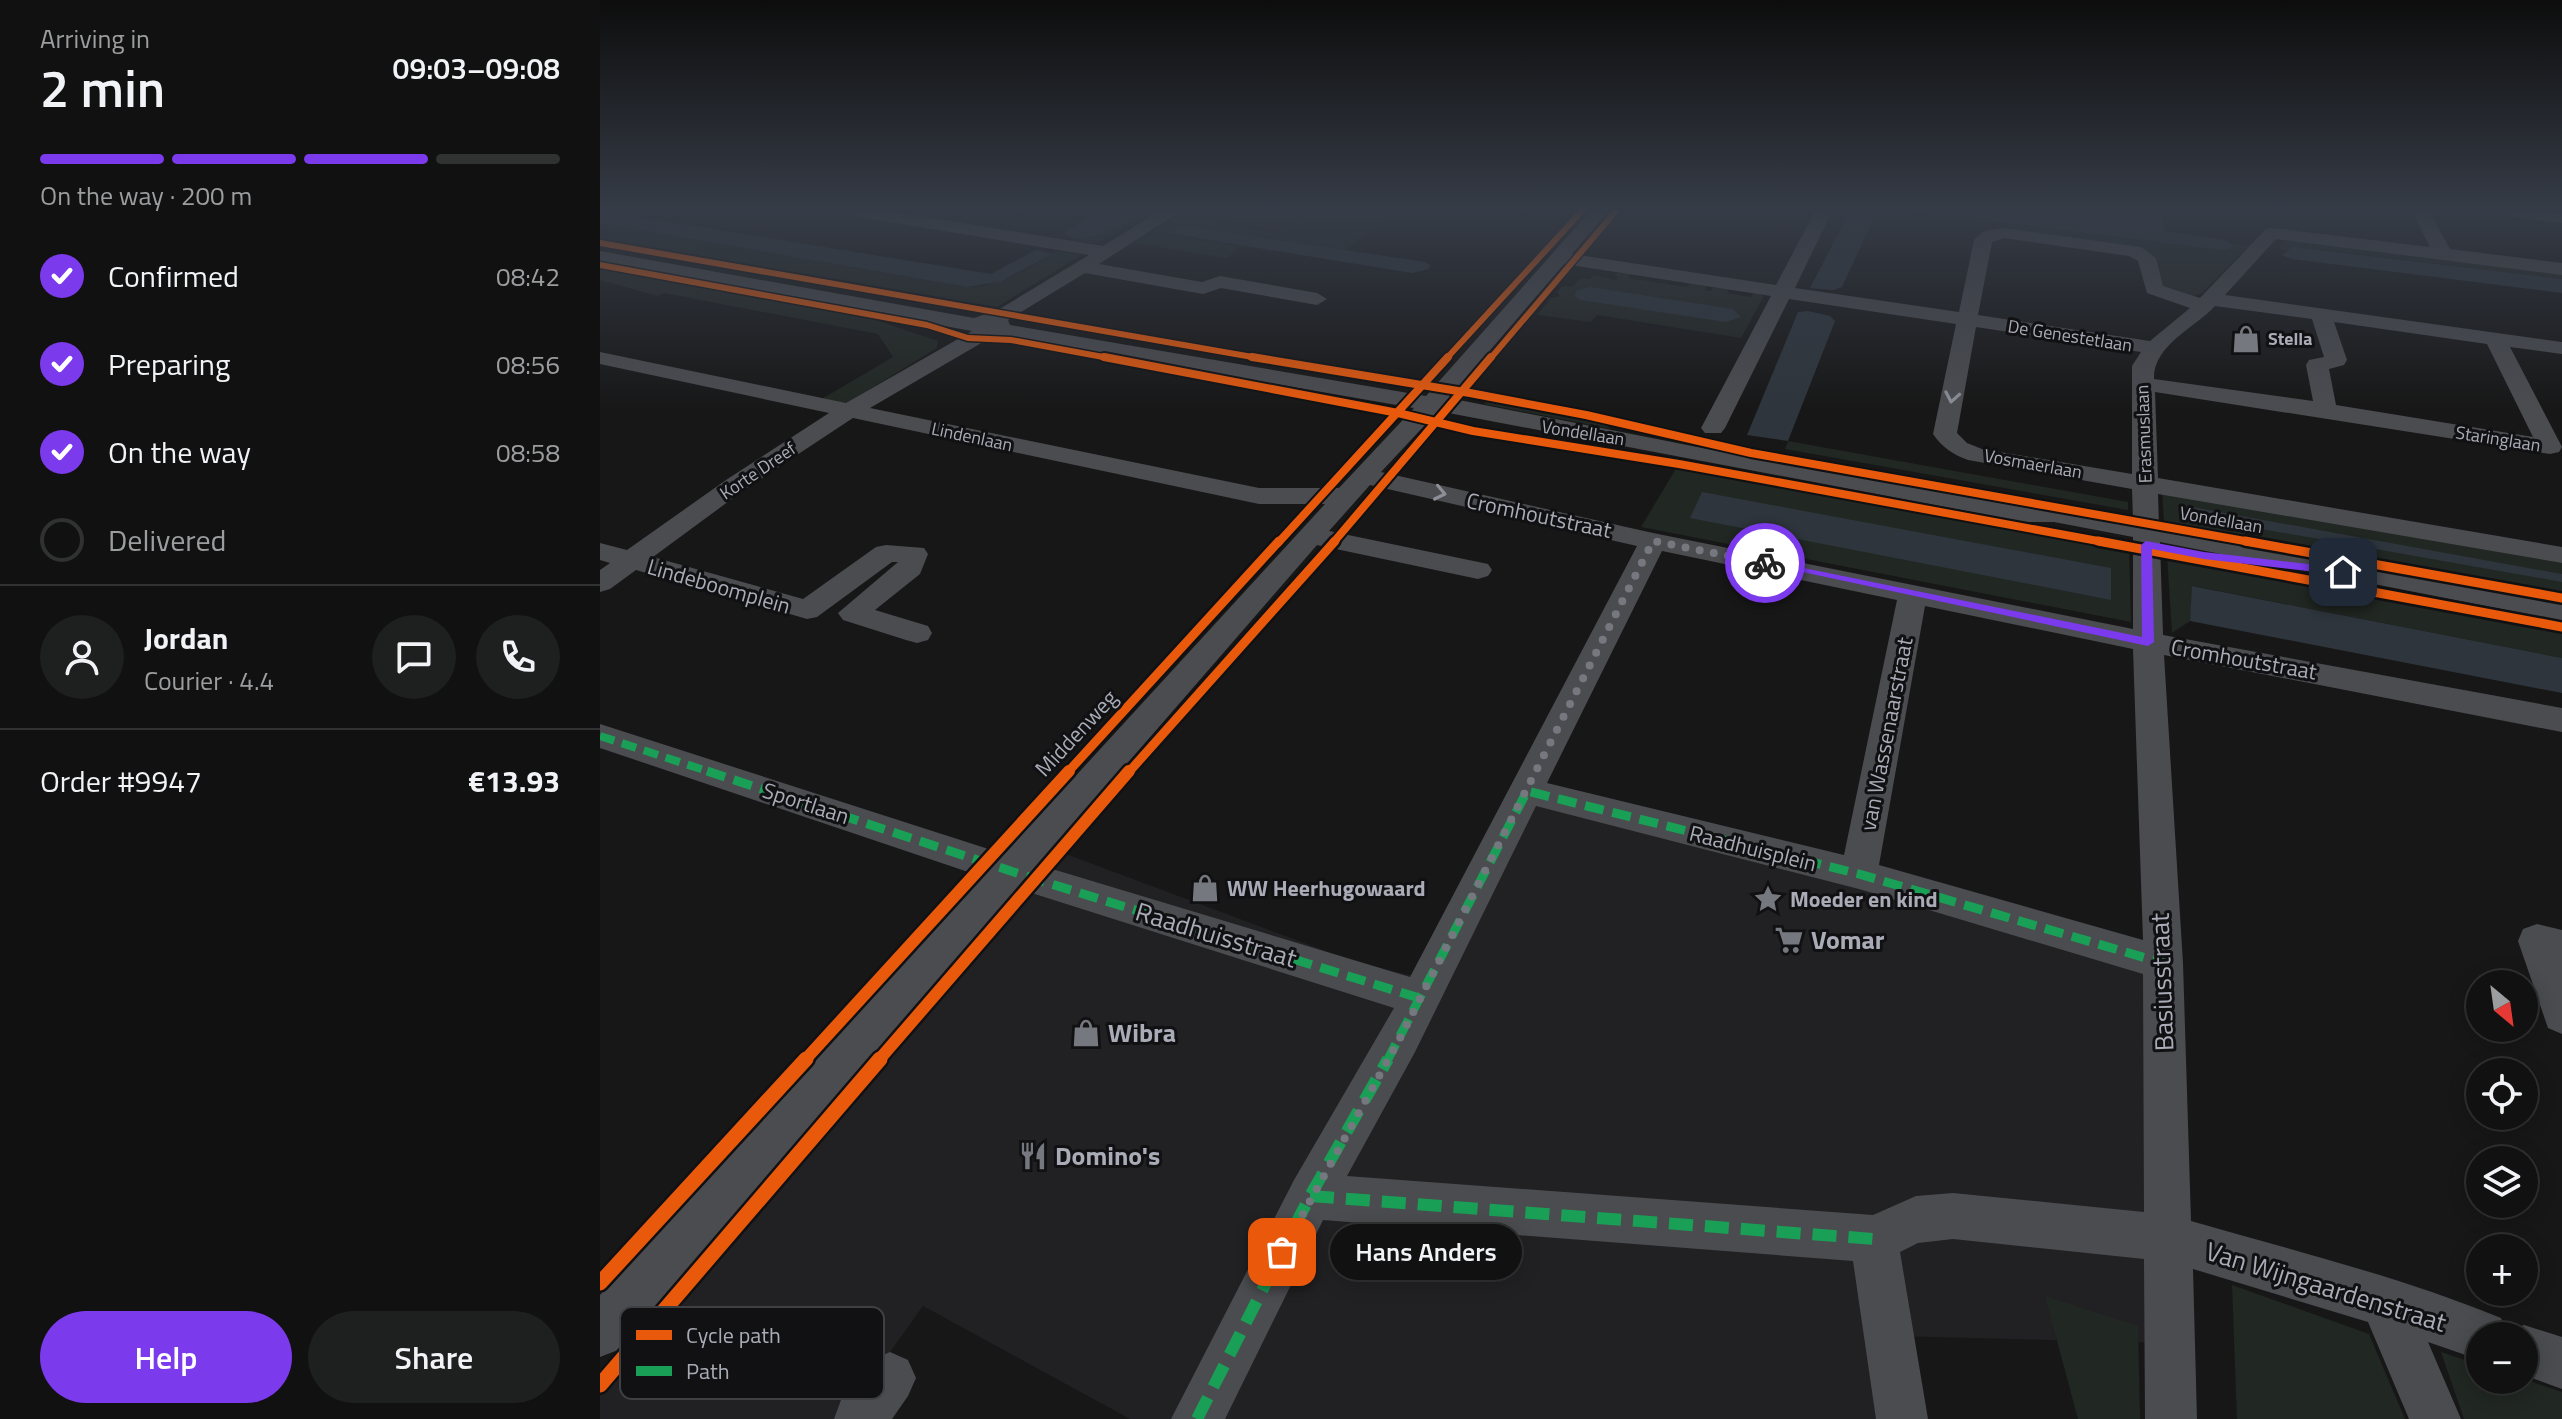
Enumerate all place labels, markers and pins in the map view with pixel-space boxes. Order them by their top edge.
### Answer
shop icon: Stella [2231,324,2261,354]
place label: Stella [2268,325,2312,352]
pin [2309,538,2377,606]
place label: WW Heerhugowaard [1227,871,1426,905]
shop icon: WW Heerhugowaard [1190,873,1220,903]
place label: Moeder en kind [1790,882,1937,916]
place icon: Moeder en kind [1753,884,1783,914]
place label: Vomar [1811,920,1885,959]
supermarket icon: Vomar [1774,925,1804,955]
place label: Wibra [1108,1013,1176,1052]
shop icon: Wibra [1071,1018,1101,1048]
place label: Domino's [1055,1136,1160,1175]
restaurant icon: Domino's [1018,1141,1048,1171]
pin [1248,1218,1316,1286]
callout: Hans Anders [1330,1224,1522,1280]

